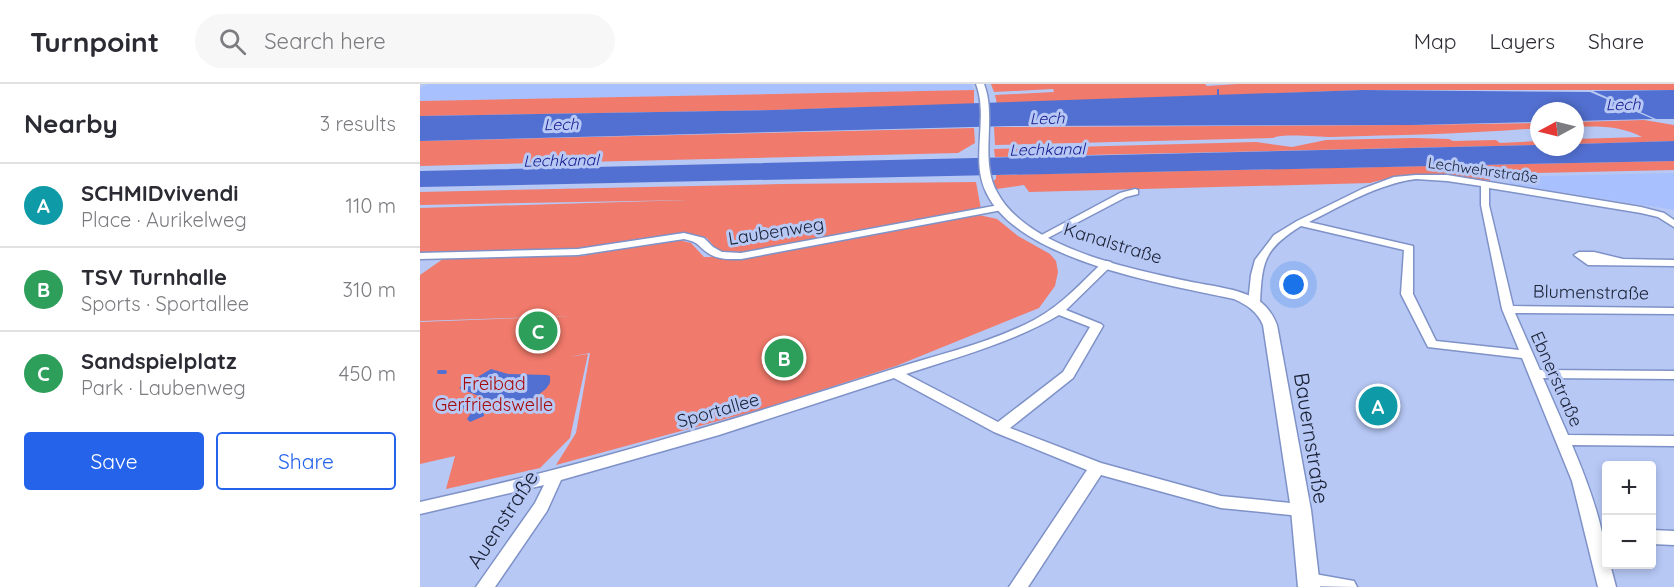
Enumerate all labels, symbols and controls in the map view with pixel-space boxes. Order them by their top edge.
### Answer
search box [195,14,615,68]
text: Turnpoint [30,24,159,59]
icon: search [216,25,249,58]
text: Search here [264,27,386,55]
text: Map [1414,28,1457,54]
text: Layers [1490,28,1555,54]
text: Share [1588,28,1644,54]
water label: Lech [1605,94,1642,114]
north arrow [1530,102,1584,156]
text: Nearby [24,107,118,140]
water label: Lech [1029,108,1066,128]
text: 3 results [320,111,396,136]
water label: Lech [543,114,580,134]
water label: Lechkanal [1009,138,1087,160]
water label: Lechkanal [523,149,601,171]
street label: Lechwehrstraße [1427,153,1539,187]
text: SCHMIDvivendi [81,179,238,207]
text: A [37,193,50,218]
text: 110 m [346,193,396,218]
text: Place · Aurikelweg [81,207,247,232]
street label: Laubenweg [726,212,826,250]
street label: Kanalstraße [1061,217,1165,269]
text: TSV Turnhalle [81,263,227,291]
your location [1279,270,1308,299]
text: B [37,277,50,302]
text: 310 m [343,277,396,302]
street label: Blumenstraße [1533,279,1649,305]
text: Sports · Sportallee [81,291,249,316]
pin: C [518,308,558,354]
street label: Ebnerstraße [1526,328,1588,430]
pin: B [764,336,804,380]
text: Sandspielplatz [81,347,237,375]
text: C [37,361,50,386]
text: 450 m [339,361,396,386]
street label: Bauernstraße [1289,371,1335,505]
park label: Freibad Gerfriedswelle [435,372,553,416]
text: Park · Laubenweg [81,375,246,400]
pin: A [1358,384,1398,428]
street label: Sportallee [674,387,762,433]
button: Save [24,432,204,490]
button: Share [216,432,396,490]
map controls [1602,461,1656,569]
button: + [1602,461,1656,515]
street label: Auenstraße [461,465,543,573]
button: − [1602,515,1656,569]

